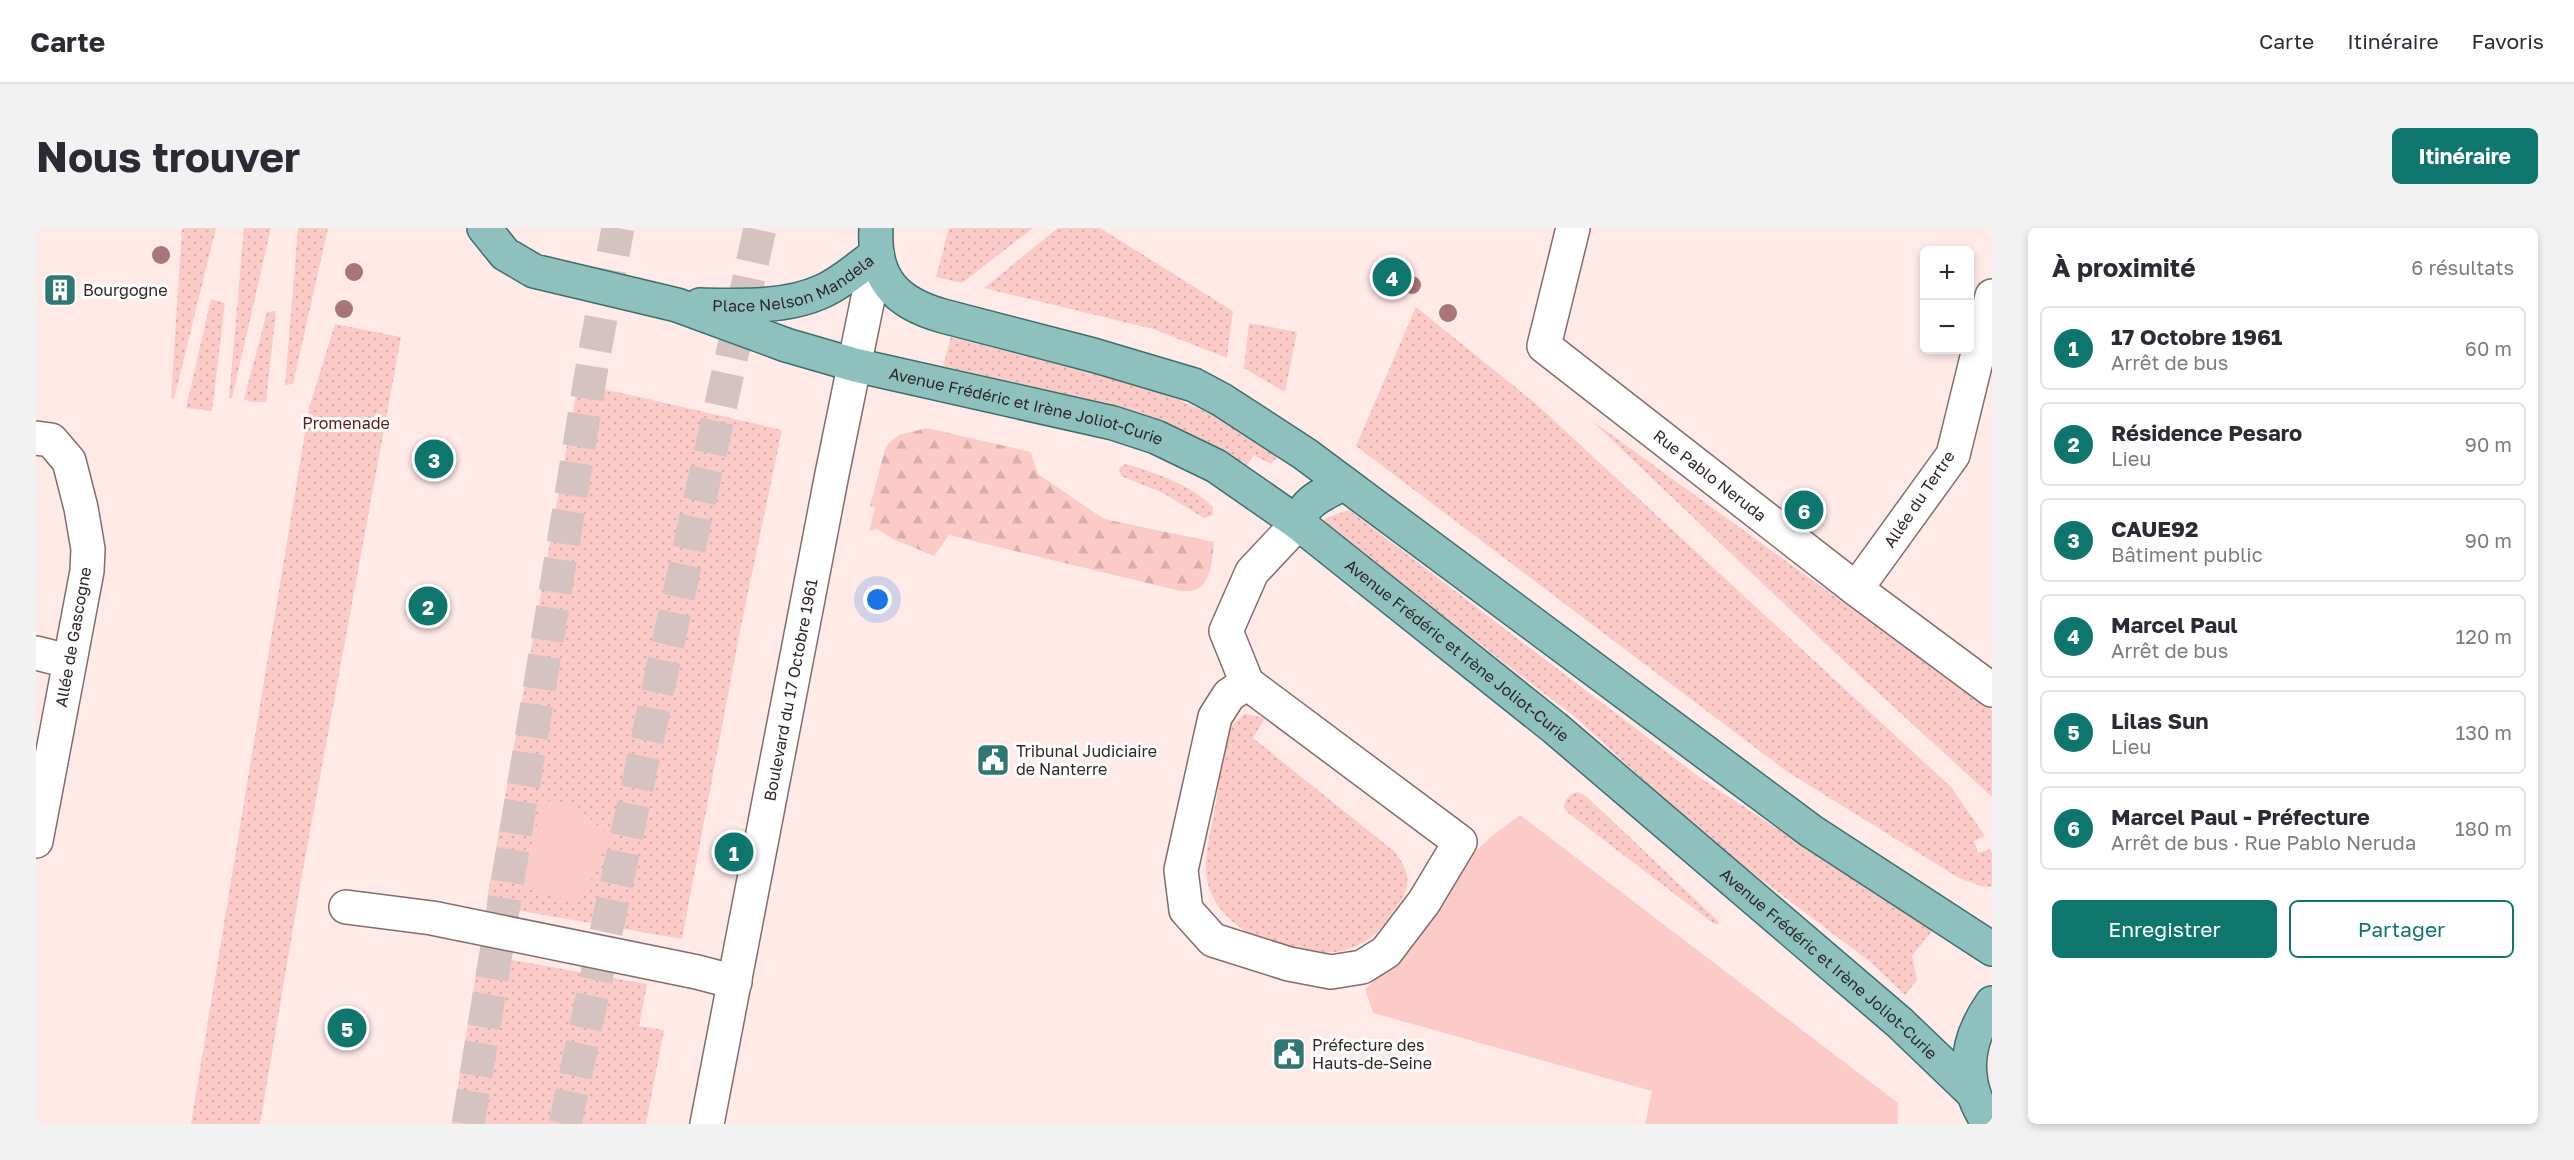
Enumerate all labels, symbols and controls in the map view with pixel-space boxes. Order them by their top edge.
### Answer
text: Carte [30,25,105,58]
text: Carte [2259,28,2314,54]
text: Itinéraire [2347,28,2439,54]
text: Favoris [2472,28,2544,54]
button: Itinéraire [2392,128,2538,184]
text: Nous trouver [36,131,300,181]
map controls [1920,246,1974,354]
button: + [1920,246,1974,300]
street label: Place Nelson Mandela [712,250,878,316]
text: À proximité [2052,252,2196,283]
pin: 4 [1372,254,1412,300]
text: 6 résultats [2411,255,2514,279]
building icon: Bourgogne [42,272,78,308]
place label: Bourgogne [83,280,167,300]
button: − [1920,300,1974,354]
text: 17 Octobre 1961 [2111,323,2282,350]
text: 1 [2068,336,2079,360]
text: 60 m [2465,336,2512,360]
text: Arrêt de bus [2111,350,2228,374]
street label: Avenue Frédéric et Irène Joliot-Curie [887,363,1167,449]
park label: Promenade [302,413,390,433]
text: Résidence Pesaro [2111,419,2302,446]
street label: Rue Pablo Neruda [1650,425,1771,526]
text: 2 [2067,432,2080,456]
text: 90 m [2465,432,2512,456]
pin: 3 [414,436,454,482]
text: Lieu [2111,446,2151,470]
street label: Allée du Tertre [1879,447,1959,551]
pin: 6 [1784,488,1824,532]
text: CAUE92 [2111,515,2198,542]
text: 3 [2067,528,2080,552]
text: 90 m [2465,528,2512,552]
text: Bâtiment public [2111,542,2263,566]
street label: Avenue Frédéric et Irène Joliot-Curie [1341,555,1573,746]
street label: Allée de Gascogne [51,565,95,709]
street label: Boulevard du 17 Octobre 1961 [759,577,822,803]
pin: 2 [408,584,448,628]
your location [863,585,892,614]
text: Marcel Paul [2111,611,2238,638]
text: 4 [2067,624,2080,648]
text: 120 m [2456,624,2512,648]
text: Arrêt de bus [2111,638,2228,662]
text: Lilas Sun [2111,707,2209,734]
text: 5 [2067,720,2080,744]
text: 130 m [2456,720,2512,744]
text: Lieu [2111,734,2151,758]
place label: Tribunal Judiciaire de Nanterre [1016,741,1157,779]
public building icon: Tribunal Judiciaire de Nanterre [975,742,1011,778]
text: Marcel Paul - Préfecture [2111,803,2370,830]
text: 6 [2067,816,2080,840]
text: 180 m [2455,816,2512,840]
pin: 1 [714,830,754,874]
text: Arrêt de bus · Rue Pablo Neruda [2111,830,2416,854]
street label: Avenue Frédéric et Irène Joliot-Curie [1716,864,1941,1063]
button: Enregistrer [2052,900,2277,958]
button: Partager [2289,900,2514,958]
pin: 5 [328,1006,366,1050]
place label: Préfecture des Hauts-de-Seine [1312,1035,1432,1073]
public building icon: Préfecture des Hauts-de-Seine [1271,1036,1307,1072]

